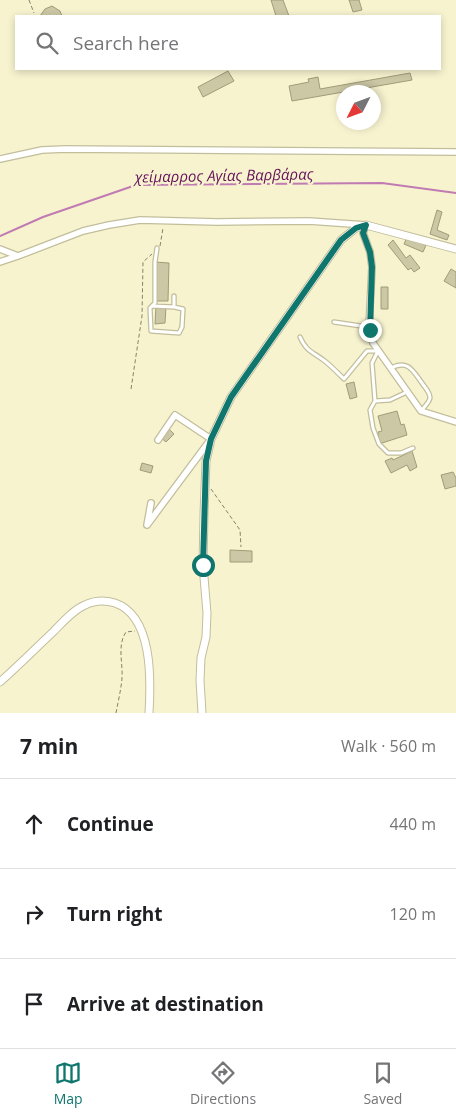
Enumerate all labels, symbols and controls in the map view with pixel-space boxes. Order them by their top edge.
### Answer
search box [15,15,441,70]
icon: search [33,29,61,57]
text: Search here [73,30,179,56]
north arrow [336,85,381,130]
water label: χείμαρρος Αγίας Βαρβάρας [132,163,314,187]
route end [359,319,382,342]
route start [192,554,215,577]
text: 7 min [20,732,78,760]
text: Walk · 560 m [341,735,436,757]
icon: ahead [20,810,48,838]
text: Continue [67,811,154,837]
text: 440 m [390,813,436,835]
icon: right [20,900,48,928]
text: Turn right [67,901,162,927]
text: 120 m [390,903,436,925]
icon: arrive [20,990,48,1018]
text: Arrive at destination [67,991,264,1017]
tab: Map [54,1059,83,1108]
tab: Directions [190,1059,256,1108]
tab: Saved [363,1059,402,1108]

